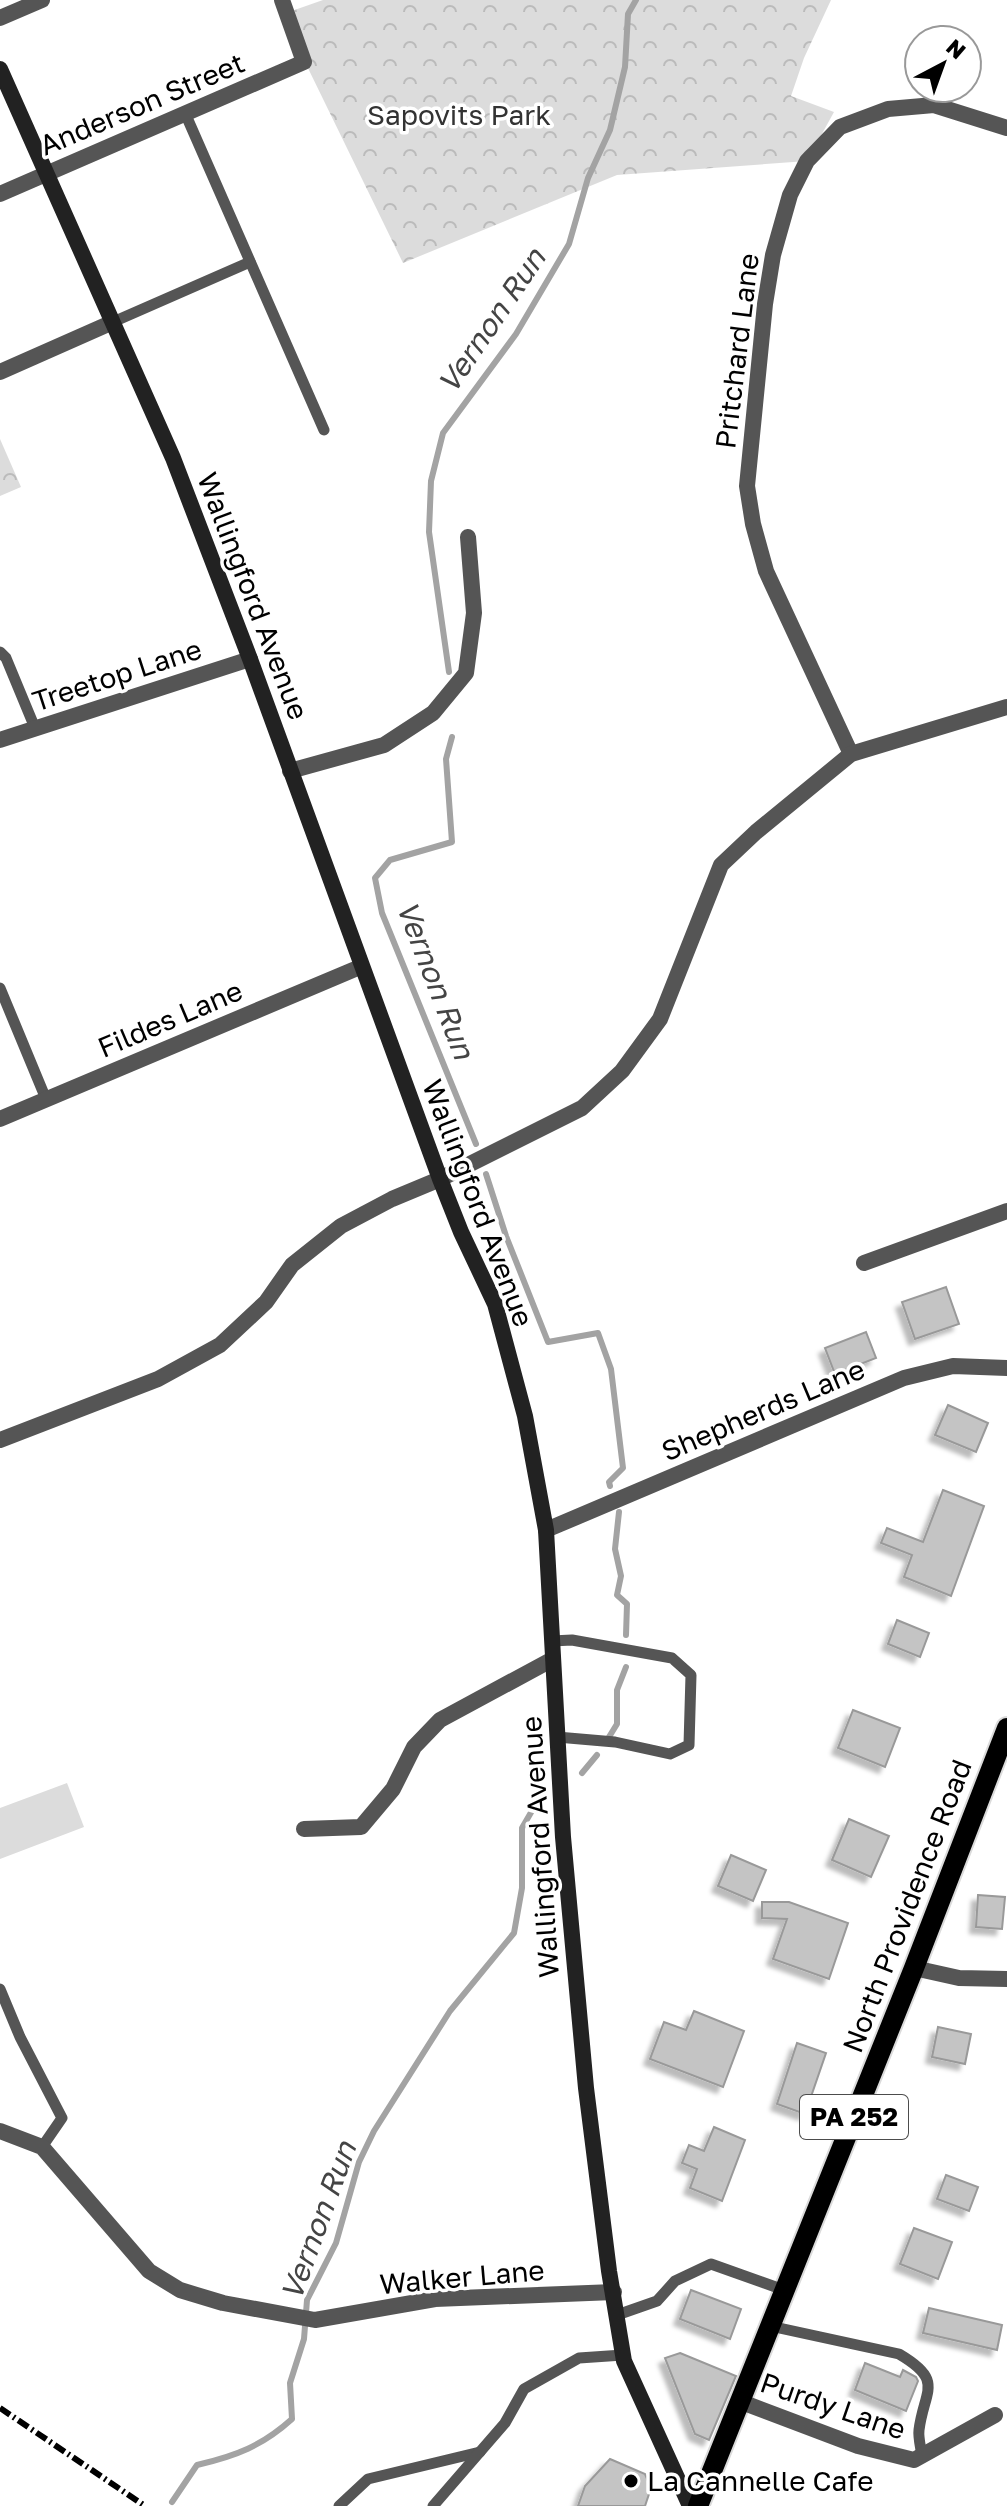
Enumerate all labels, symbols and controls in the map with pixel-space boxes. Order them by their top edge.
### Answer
north arrow [903,24,983,104]
text: N [941,33,972,64]
street label: Anderson Street [35,46,249,162]
park label: Sapovits Park [367,98,551,131]
water label: Vernon Run [430,240,553,399]
street label: Pritchard Lane [708,251,765,451]
street label: Wallingford Avenue [191,468,316,724]
street label: Treetop Lane [28,632,205,717]
water label: Vernon Run [389,896,483,1065]
street label: Fildes Lane [93,973,247,1064]
street label: Wallingford Avenue [416,1075,541,1331]
street label: Shepherds Lane [656,1352,869,1467]
street label: Wallingford Avenue [514,1715,565,1979]
street label: North Providence Road [835,1755,978,2057]
road number: PA 252 [800,2095,908,2139]
water label: Vernon Run [273,2135,364,2305]
street label: Walker Lane [378,2253,546,2300]
street label: Purdy Lane [756,2365,910,2446]
place label: La Cannelle Cafe [647,2464,874,2497]
marker: La Cannelle Cafe [622,2472,640,2490]

